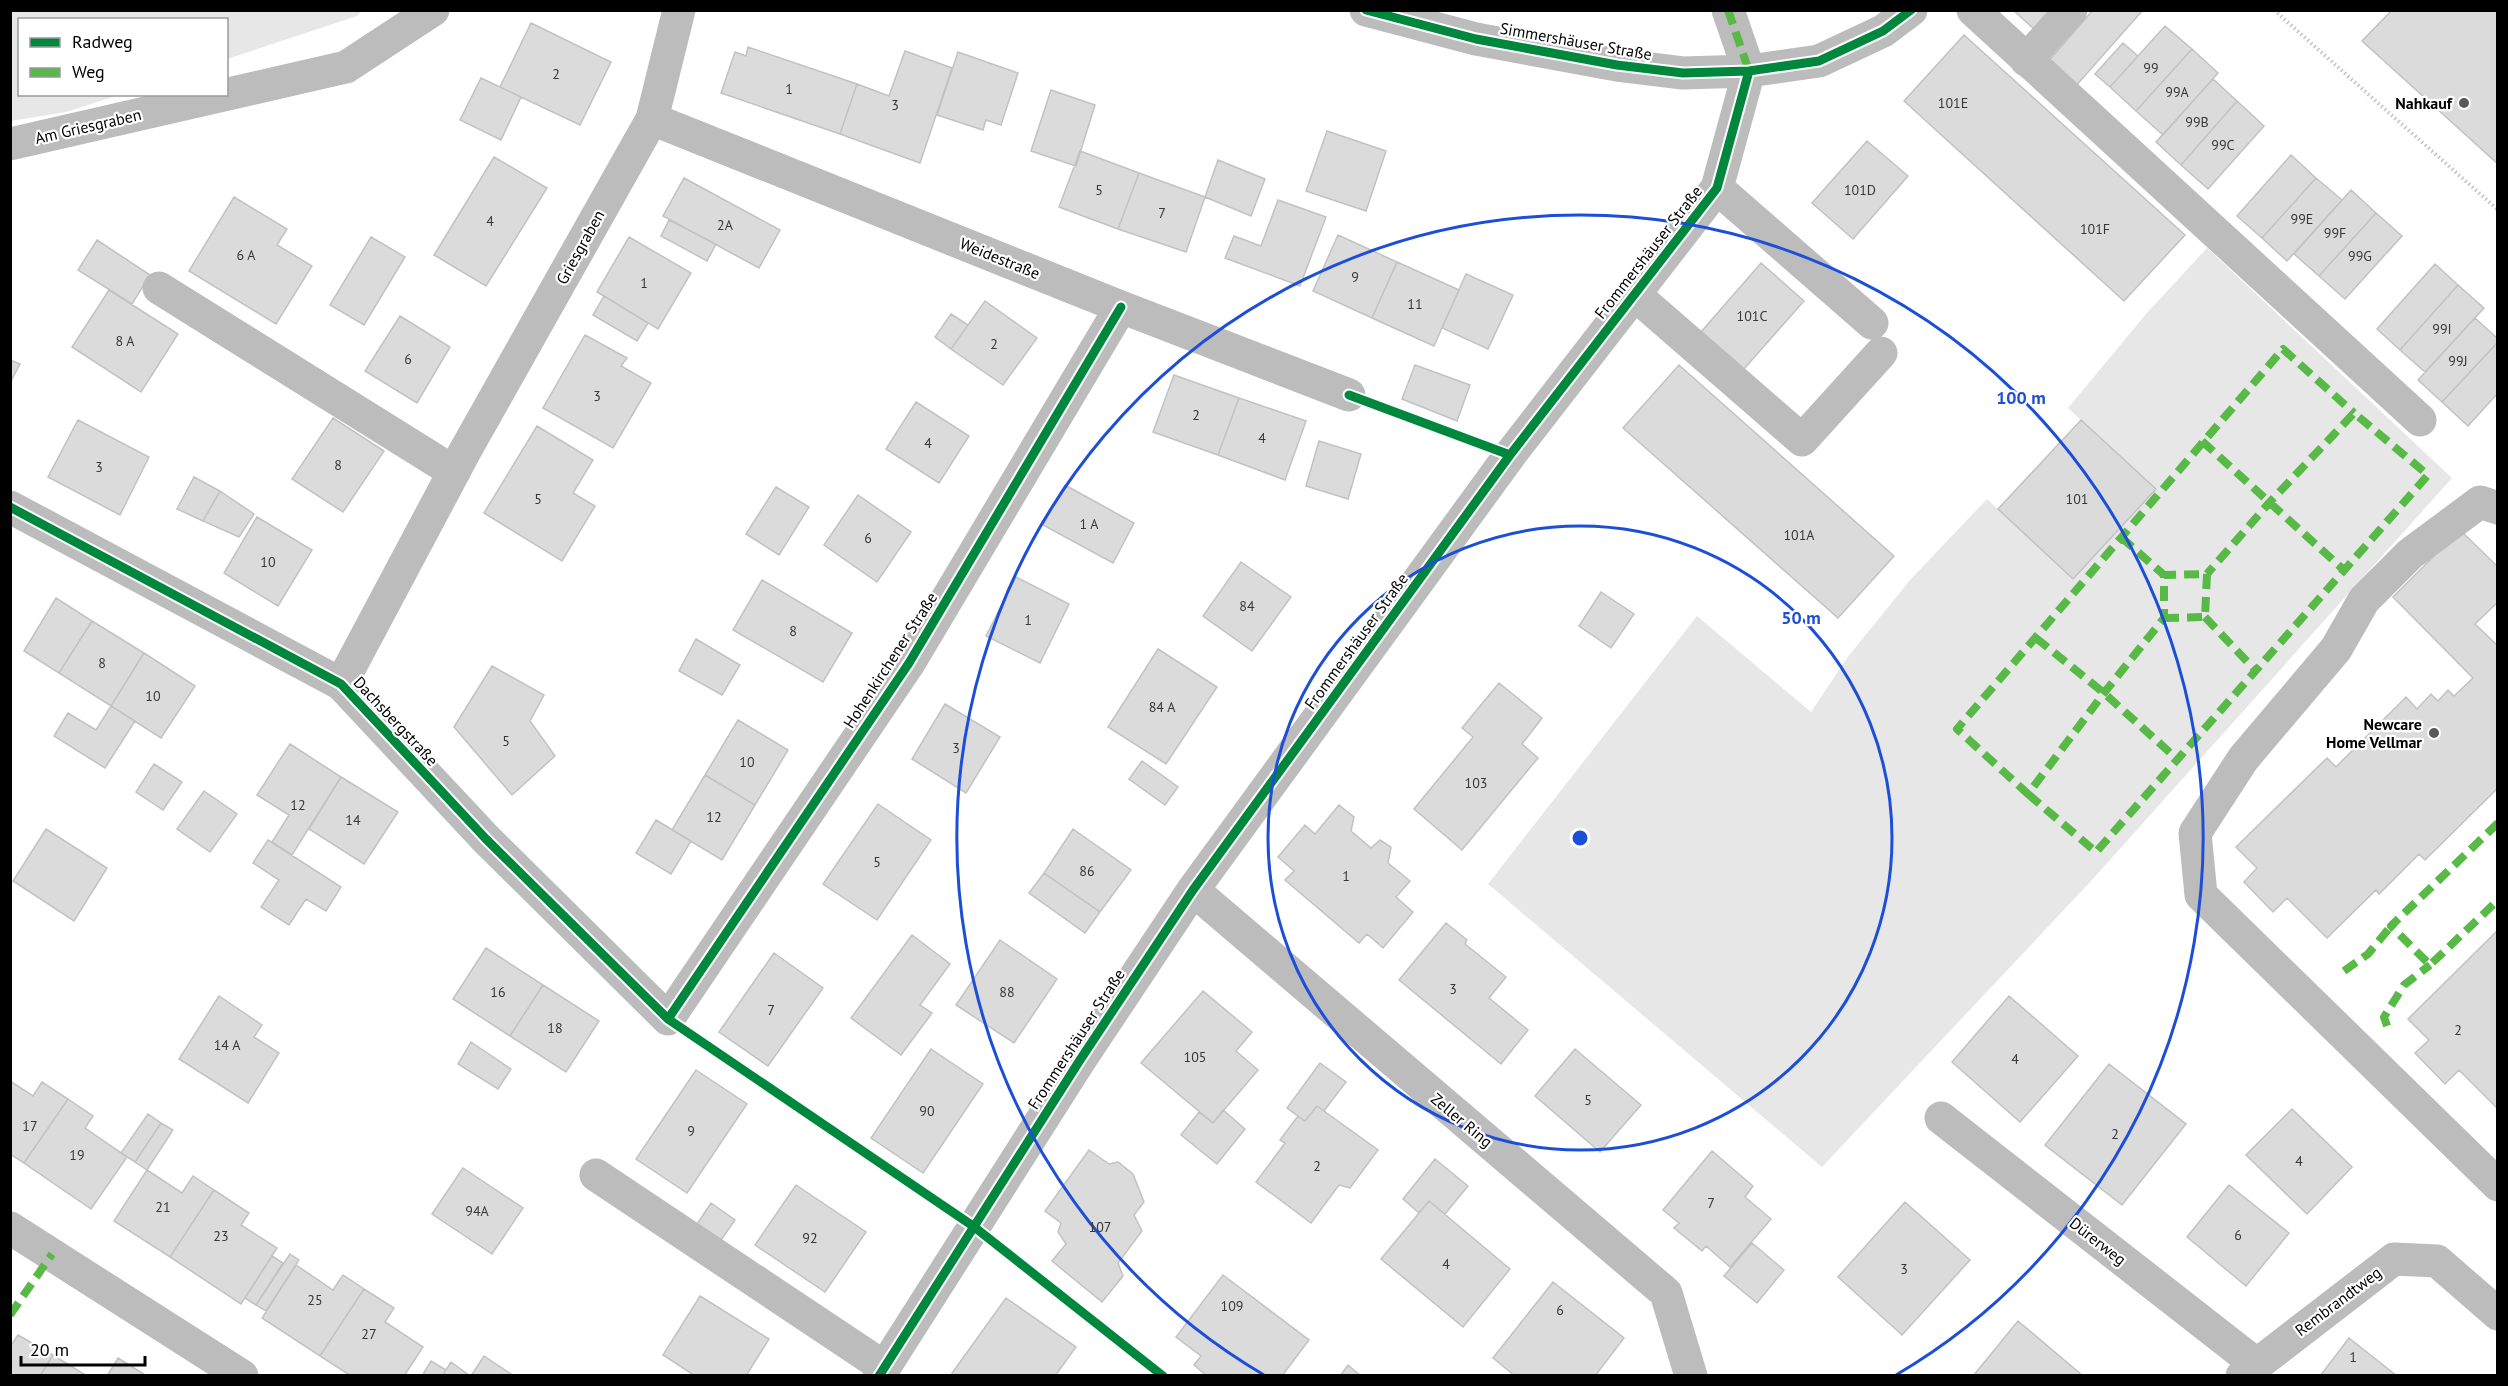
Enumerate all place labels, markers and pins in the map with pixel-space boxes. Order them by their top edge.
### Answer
place label: Nahkauf [2395,93,2453,113]
marker: Nahkauf [2457,96,2471,110]
place label: Newcare Home Vellmar [2326,714,2422,752]
marker: Newcare Home Vellmar [2427,726,2441,740]
centre of rings [1570,828,1590,848]

